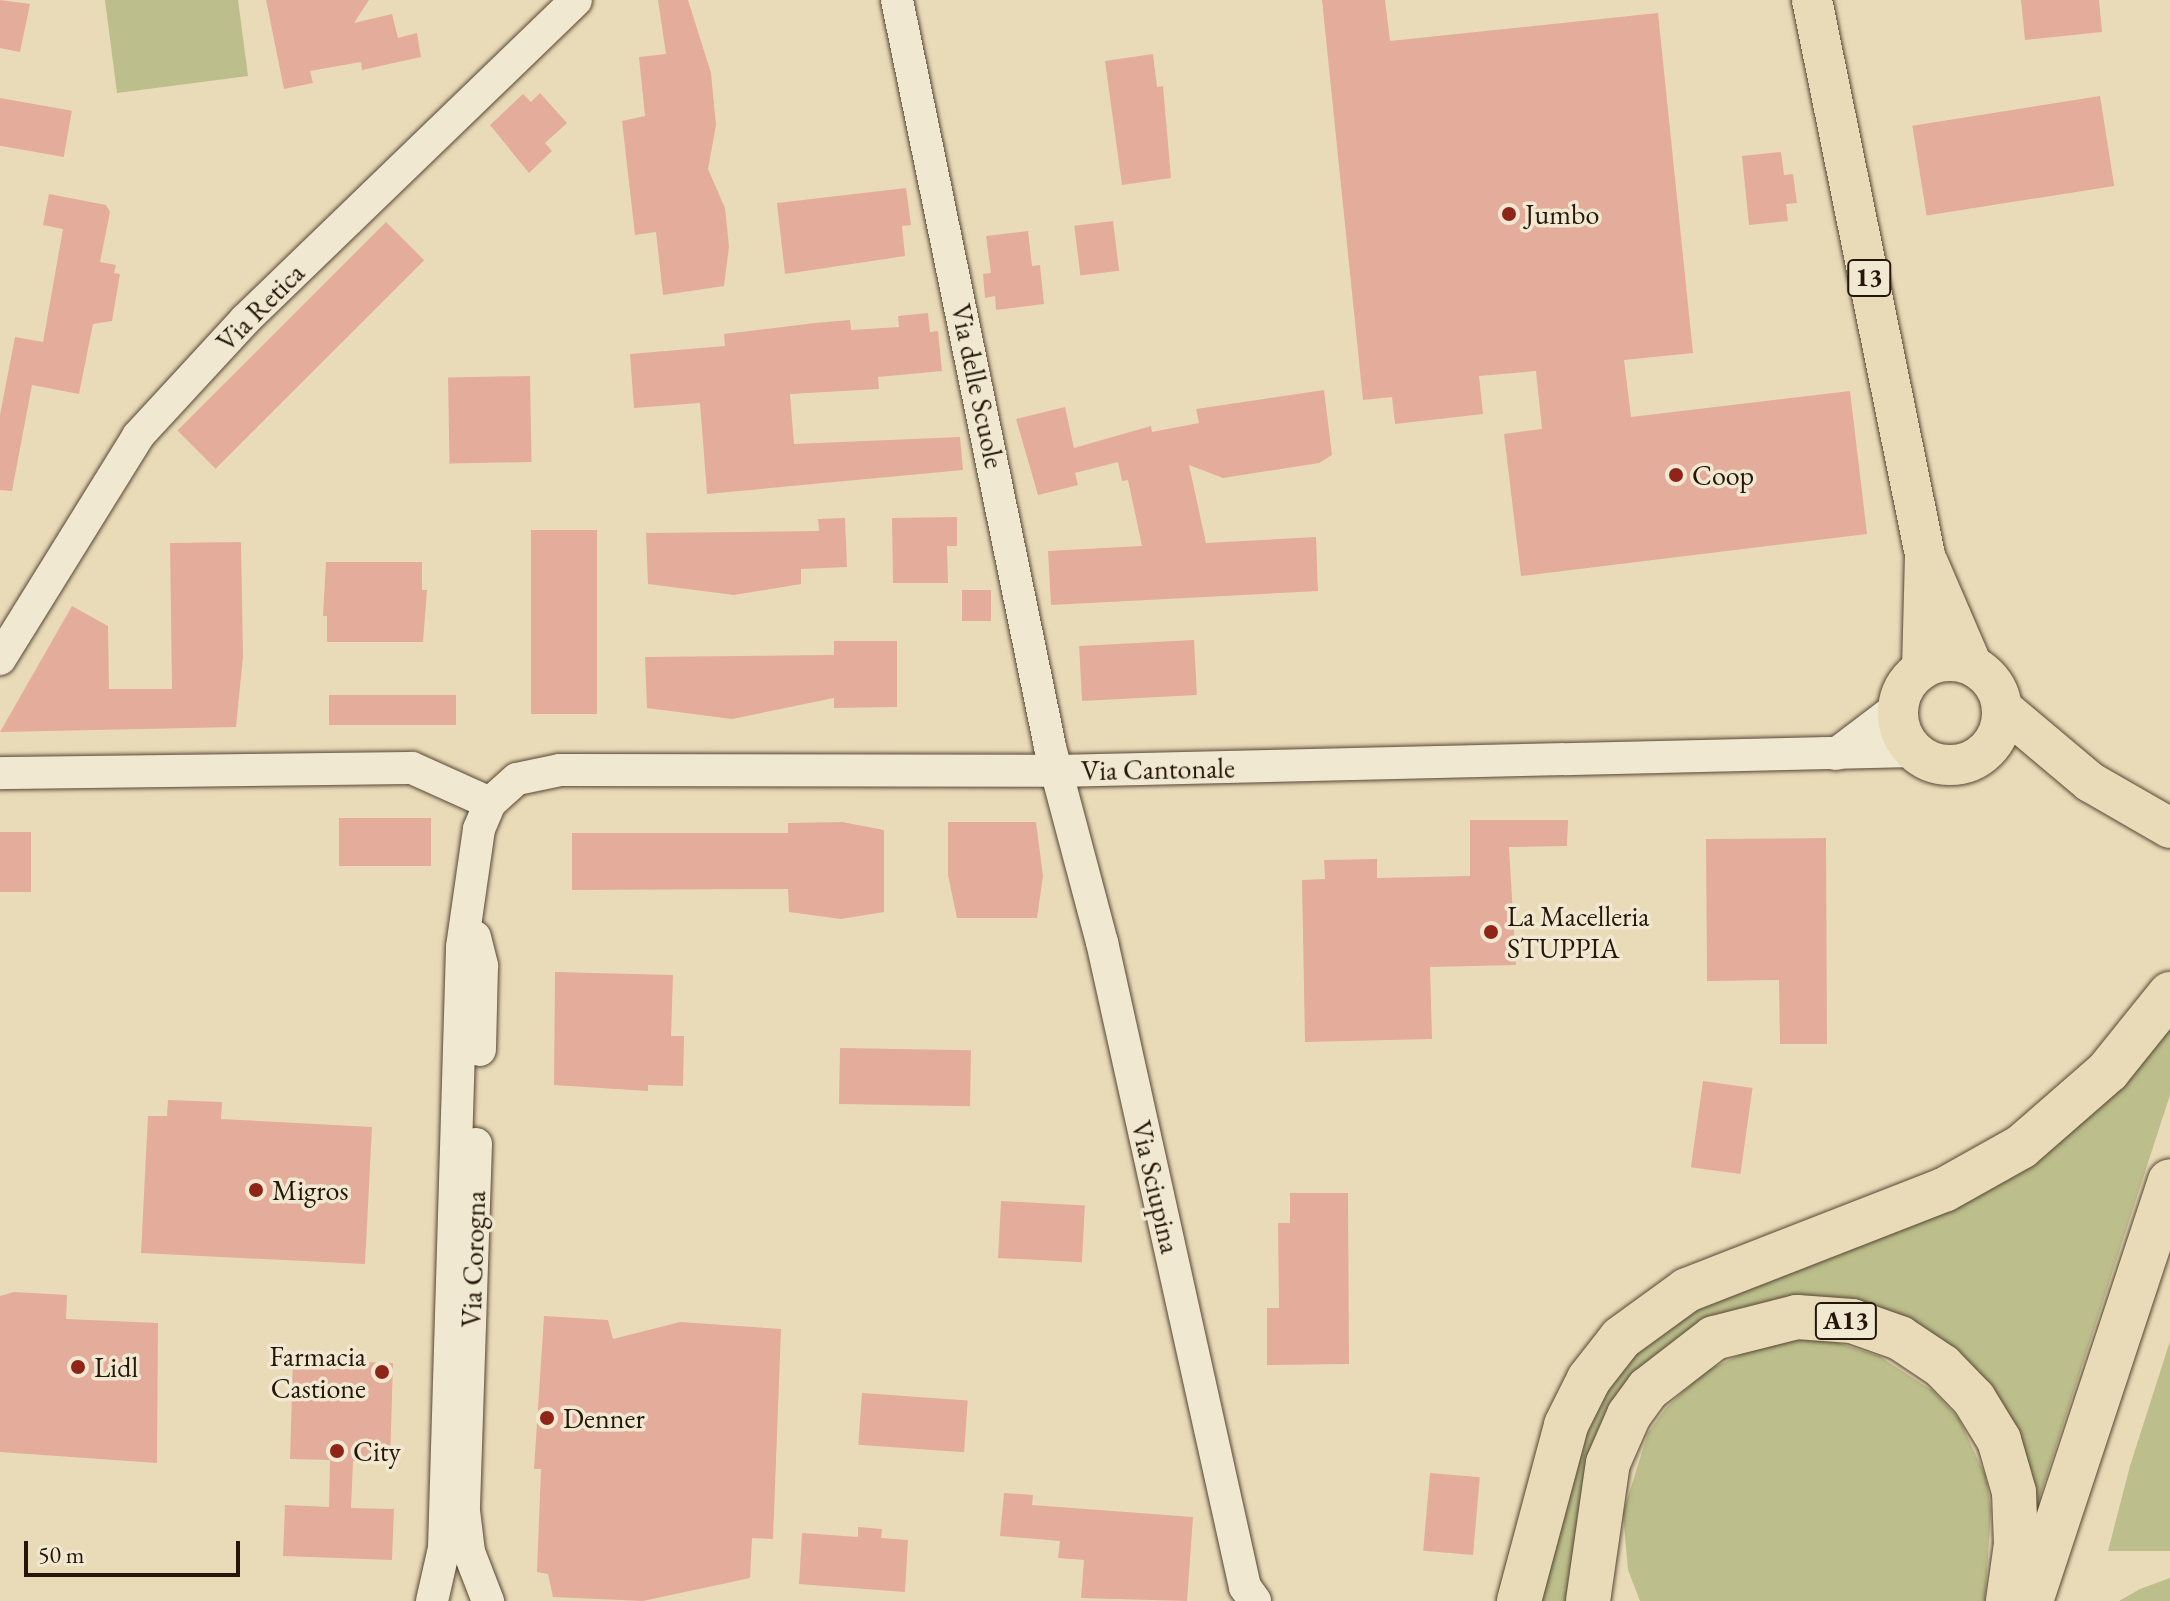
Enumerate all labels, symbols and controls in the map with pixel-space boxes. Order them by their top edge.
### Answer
place label: Jumbo [1525,197,1599,231]
marker: Jumbo [1500,205,1518,223]
street label: Via Retica [209,256,311,358]
road number: 13 [1847,256,1891,300]
street label: Via delle Scuole [944,301,1012,471]
place label: Coop [1692,458,1754,492]
marker: Coop [1667,466,1685,484]
street label: Via Cantonale [1081,751,1235,787]
place label: La Macelleria STUPPIA [1507,899,1649,965]
marker: La Macelleria STUPPIA [1482,923,1500,941]
street label: Via Sciupina [1124,1117,1188,1257]
place label: Migros [272,1173,349,1207]
marker: Migros [247,1181,265,1199]
street label: Via Corogna [454,1190,492,1328]
road number: A13 [1814,1299,1878,1343]
place label: Farmacia Castione [270,1339,366,1405]
place label: Lidl [94,1350,138,1384]
marker: Lidl [69,1358,87,1376]
marker: Farmacia Castione [373,1363,391,1381]
place label: Denner [563,1401,645,1435]
marker: Denner [538,1409,556,1427]
place label: City [353,1434,401,1468]
marker: City [328,1442,346,1460]
scale bar [28,1525,244,1575]
text: 50 m [38,1539,85,1570]

